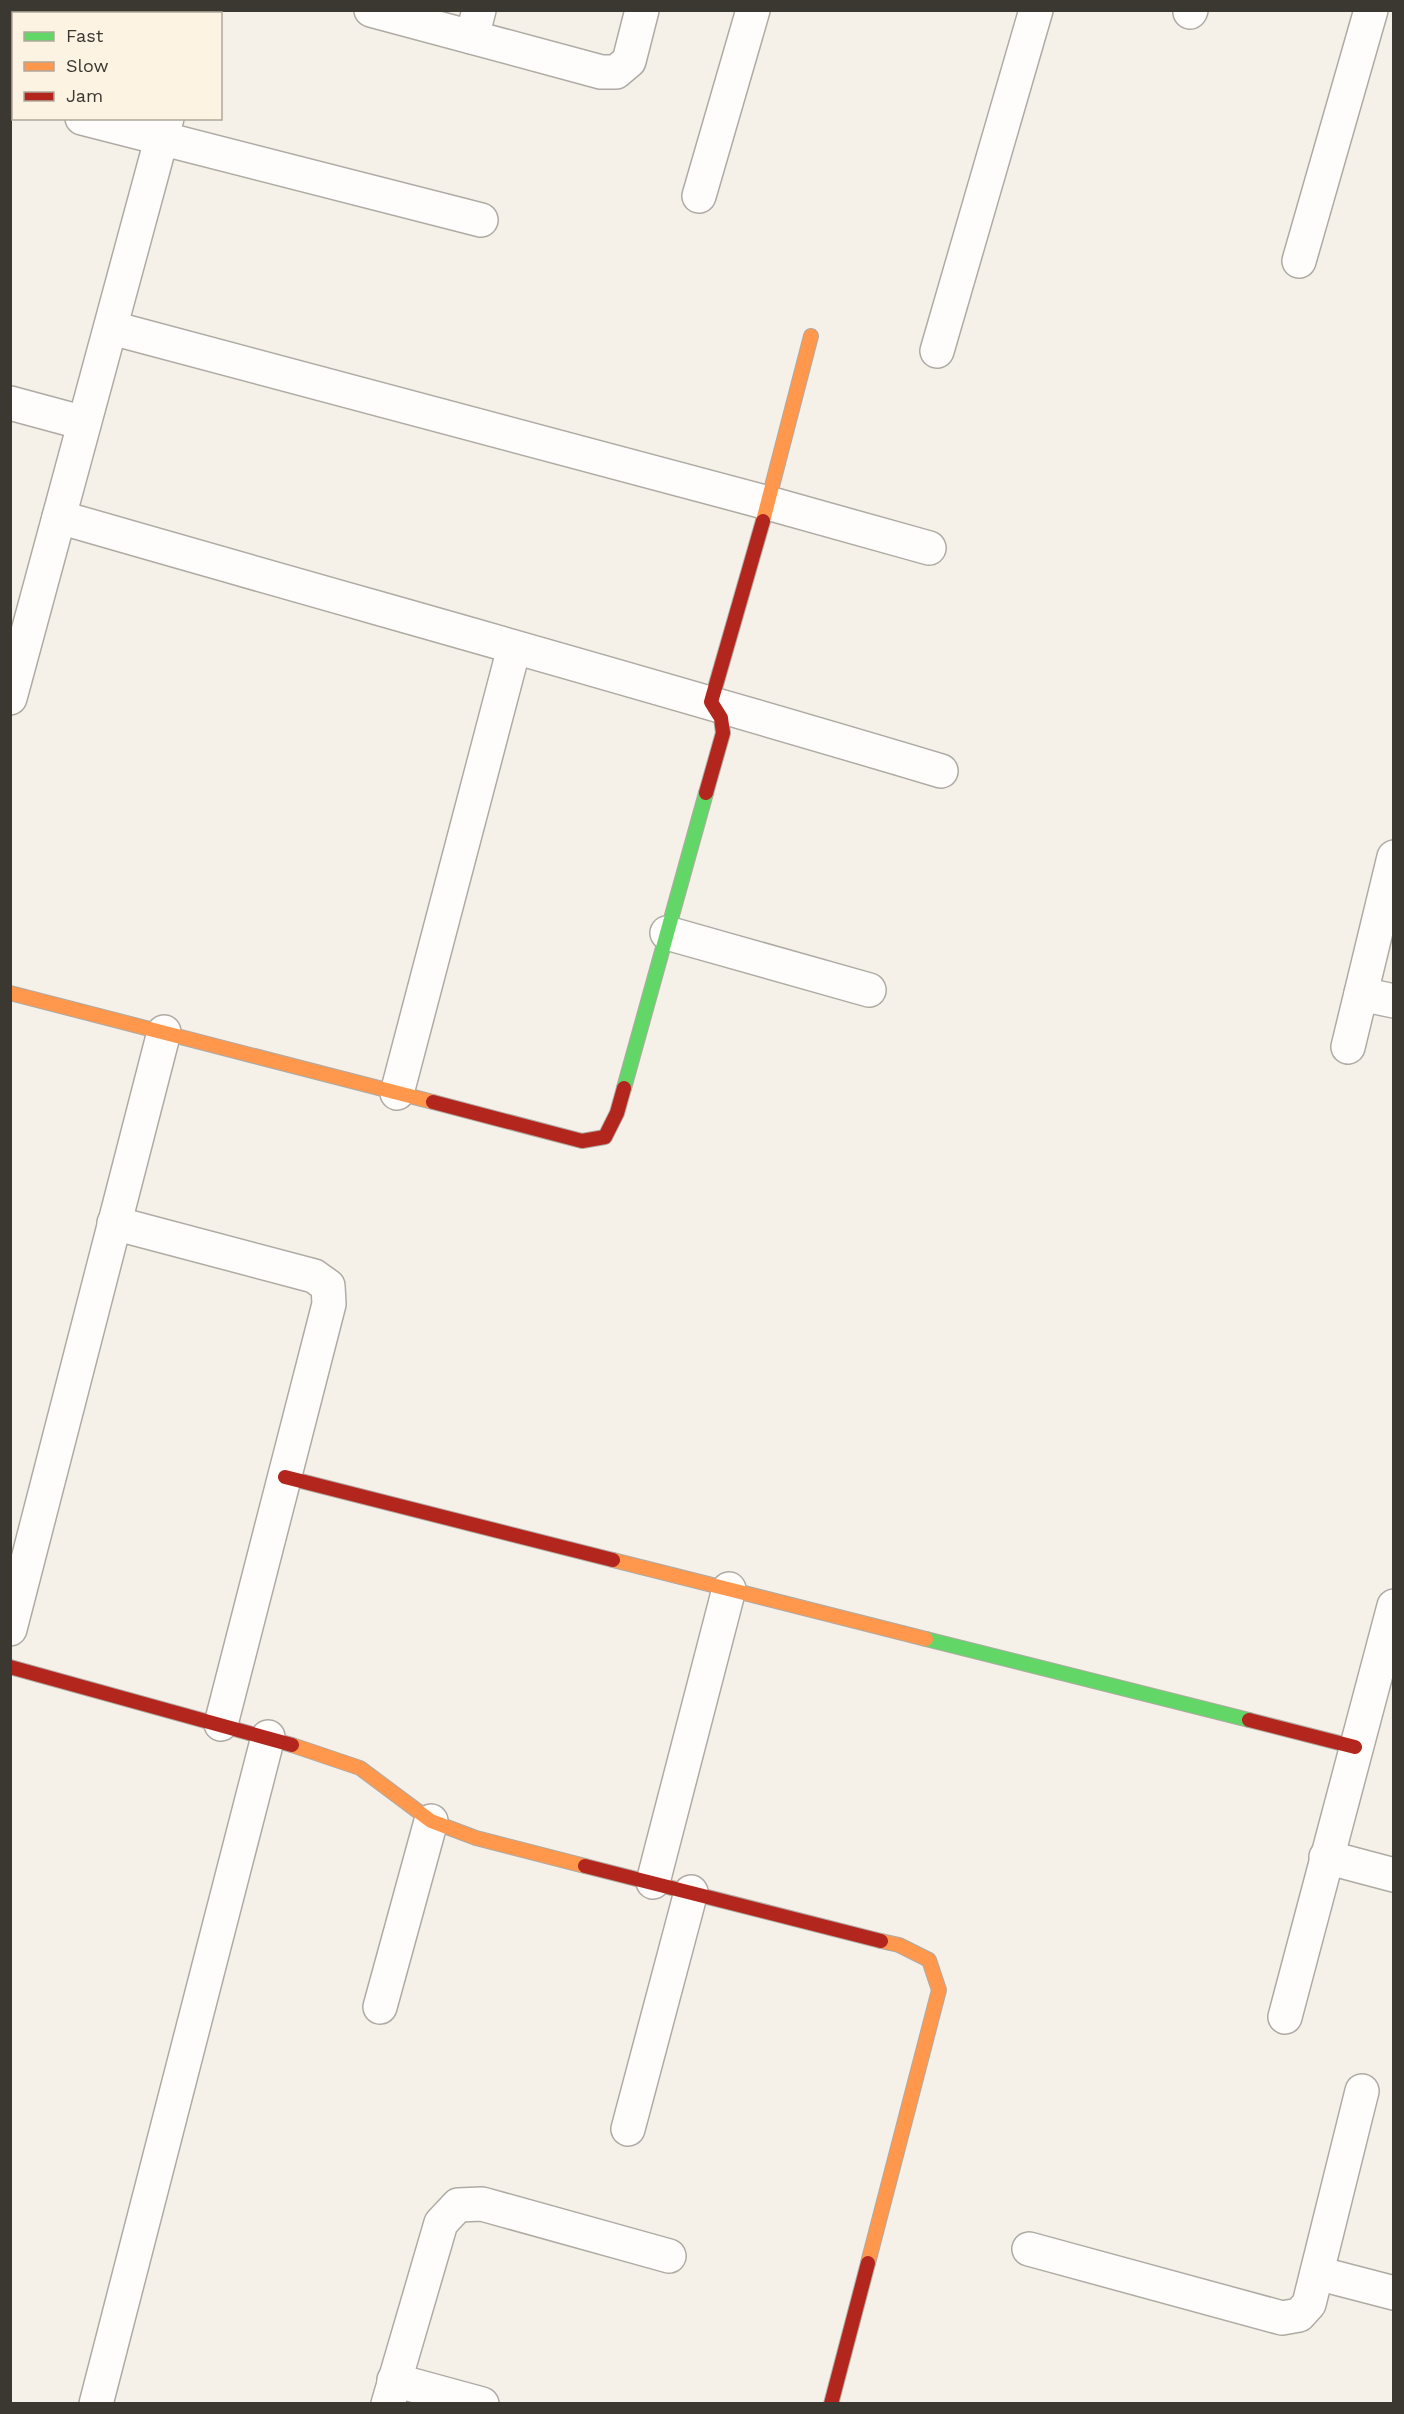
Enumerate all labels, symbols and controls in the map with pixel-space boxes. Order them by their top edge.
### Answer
legend [12,12,222,120]
text: Fast [66,25,104,46]
text: Slow [66,55,109,76]
text: Jam [66,85,103,106]

